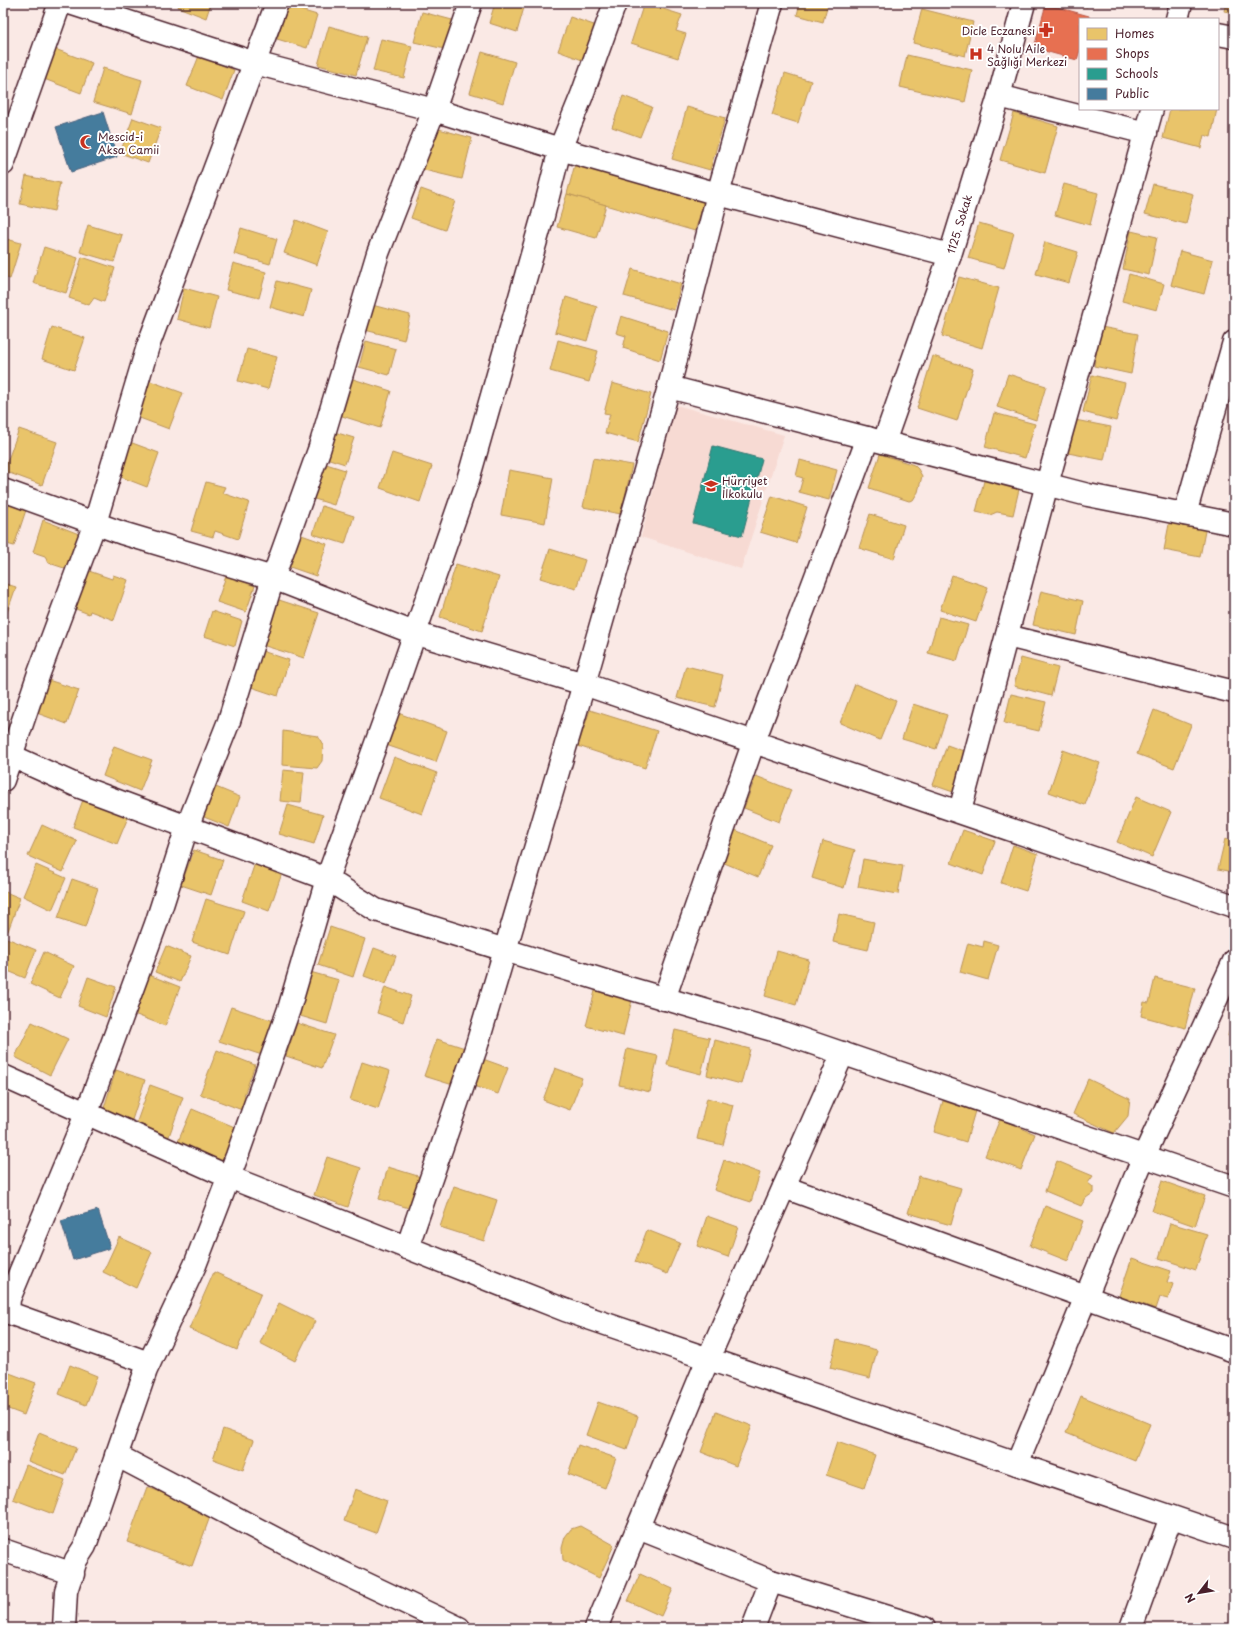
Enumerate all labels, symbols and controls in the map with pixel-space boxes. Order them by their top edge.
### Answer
legend [1079,18,1219,110]
place label: Dicle Eczanesi [962,22,1035,39]
pharmacy icon: Dicle Eczanesi [1038,22,1054,38]
text: Homes [1115,24,1154,42]
place label: 4 Nolu Aile Sağlığı Merkezi [987,40,1067,70]
text: Shops [1115,44,1150,62]
hospital icon: 4 Nolu Aile Sağlığı Merkezi [968,46,984,62]
text: Schools [1115,64,1159,82]
text: Public [1115,84,1149,102]
place label: Mescid-i Aksa Camii [98,128,159,158]
mosque icon: Mescid-i Aksa Camii [79,134,95,150]
street label: 1125. Sokak [942,191,976,256]
place label: Hürriyet İlkokulu [722,472,768,502]
school or university icon: Hürriyet İlkokulu [703,478,719,494]
north arrow [1179,1573,1219,1613]
text: N [1180,1590,1200,1607]

